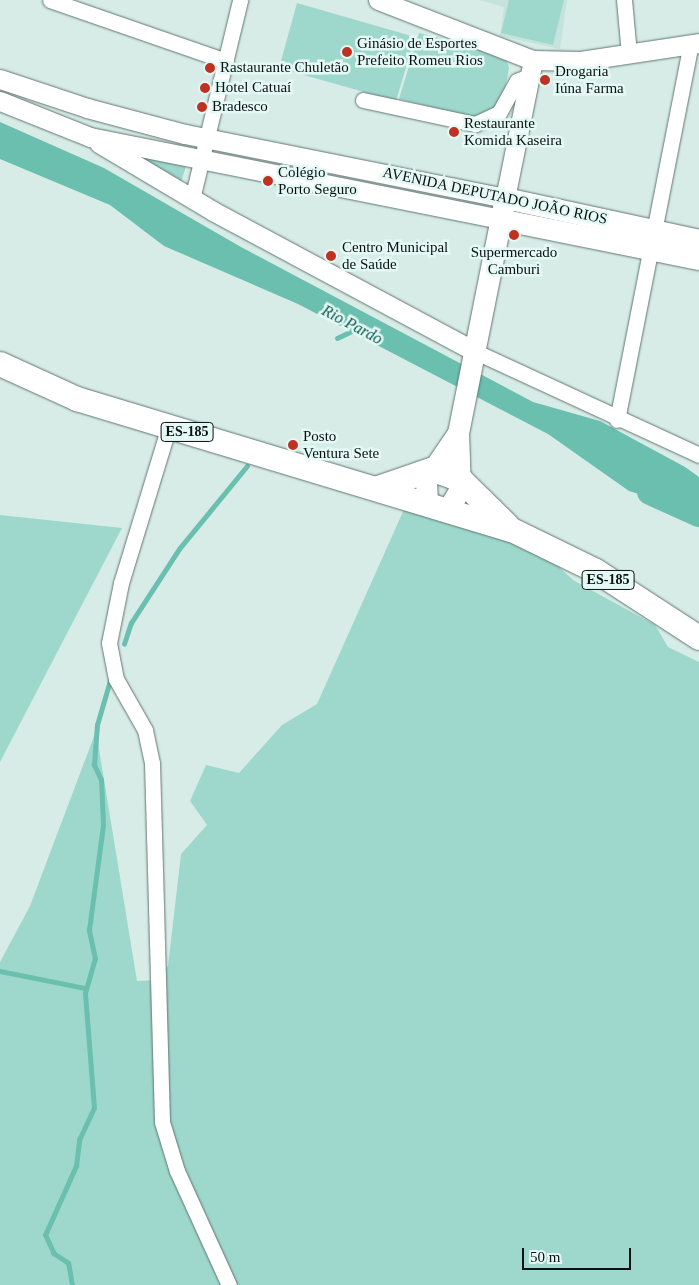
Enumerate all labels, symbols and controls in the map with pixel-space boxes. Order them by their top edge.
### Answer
place label: Ginásio de Esportes Prefeito Romeu Rios [357,34,483,69]
marker: Ginásio de Esportes Prefeito Romeu Rios [341,46,353,58]
place label: Rastaurante Chuletão [220,59,349,77]
marker: Rastaurante Chuletão [204,62,216,74]
place label: Drogaria Iúna Farma [555,62,624,97]
marker: Drogaria Iúna Farma [539,74,551,86]
place label: Hotel Catuaí [215,79,291,97]
marker: Hotel Catuaí [199,82,211,94]
place label: Bradesco [212,98,268,116]
marker: Bradesco [196,101,208,113]
place label: Restaurante Komida Kaseira [464,114,562,149]
marker: Restaurante Komida Kaseira [448,126,460,138]
place label: Colégio Porto Seguro [278,163,357,198]
street label: AVENIDA DEPUTADO JOÃO RIOS [381,163,609,229]
marker: Colégio Porto Seguro [262,175,274,187]
marker: Supermercado Camburi [508,229,520,241]
place label: Centro Municipal de Saúde [342,238,448,273]
place label: Supermercado Camburi [471,243,557,278]
marker: Centro Municipal de Saúde [324,249,338,263]
water label: Rio Pardo [319,301,385,349]
road number: ES-185 [160,421,214,444]
place label: Posto Ventura Sete [303,427,379,462]
marker: Posto Ventura Sete [287,439,299,451]
road number: ES-185 [580,568,636,592]
scale bar [524,1238,633,1270]
text: 50 m [530,1249,560,1265]

